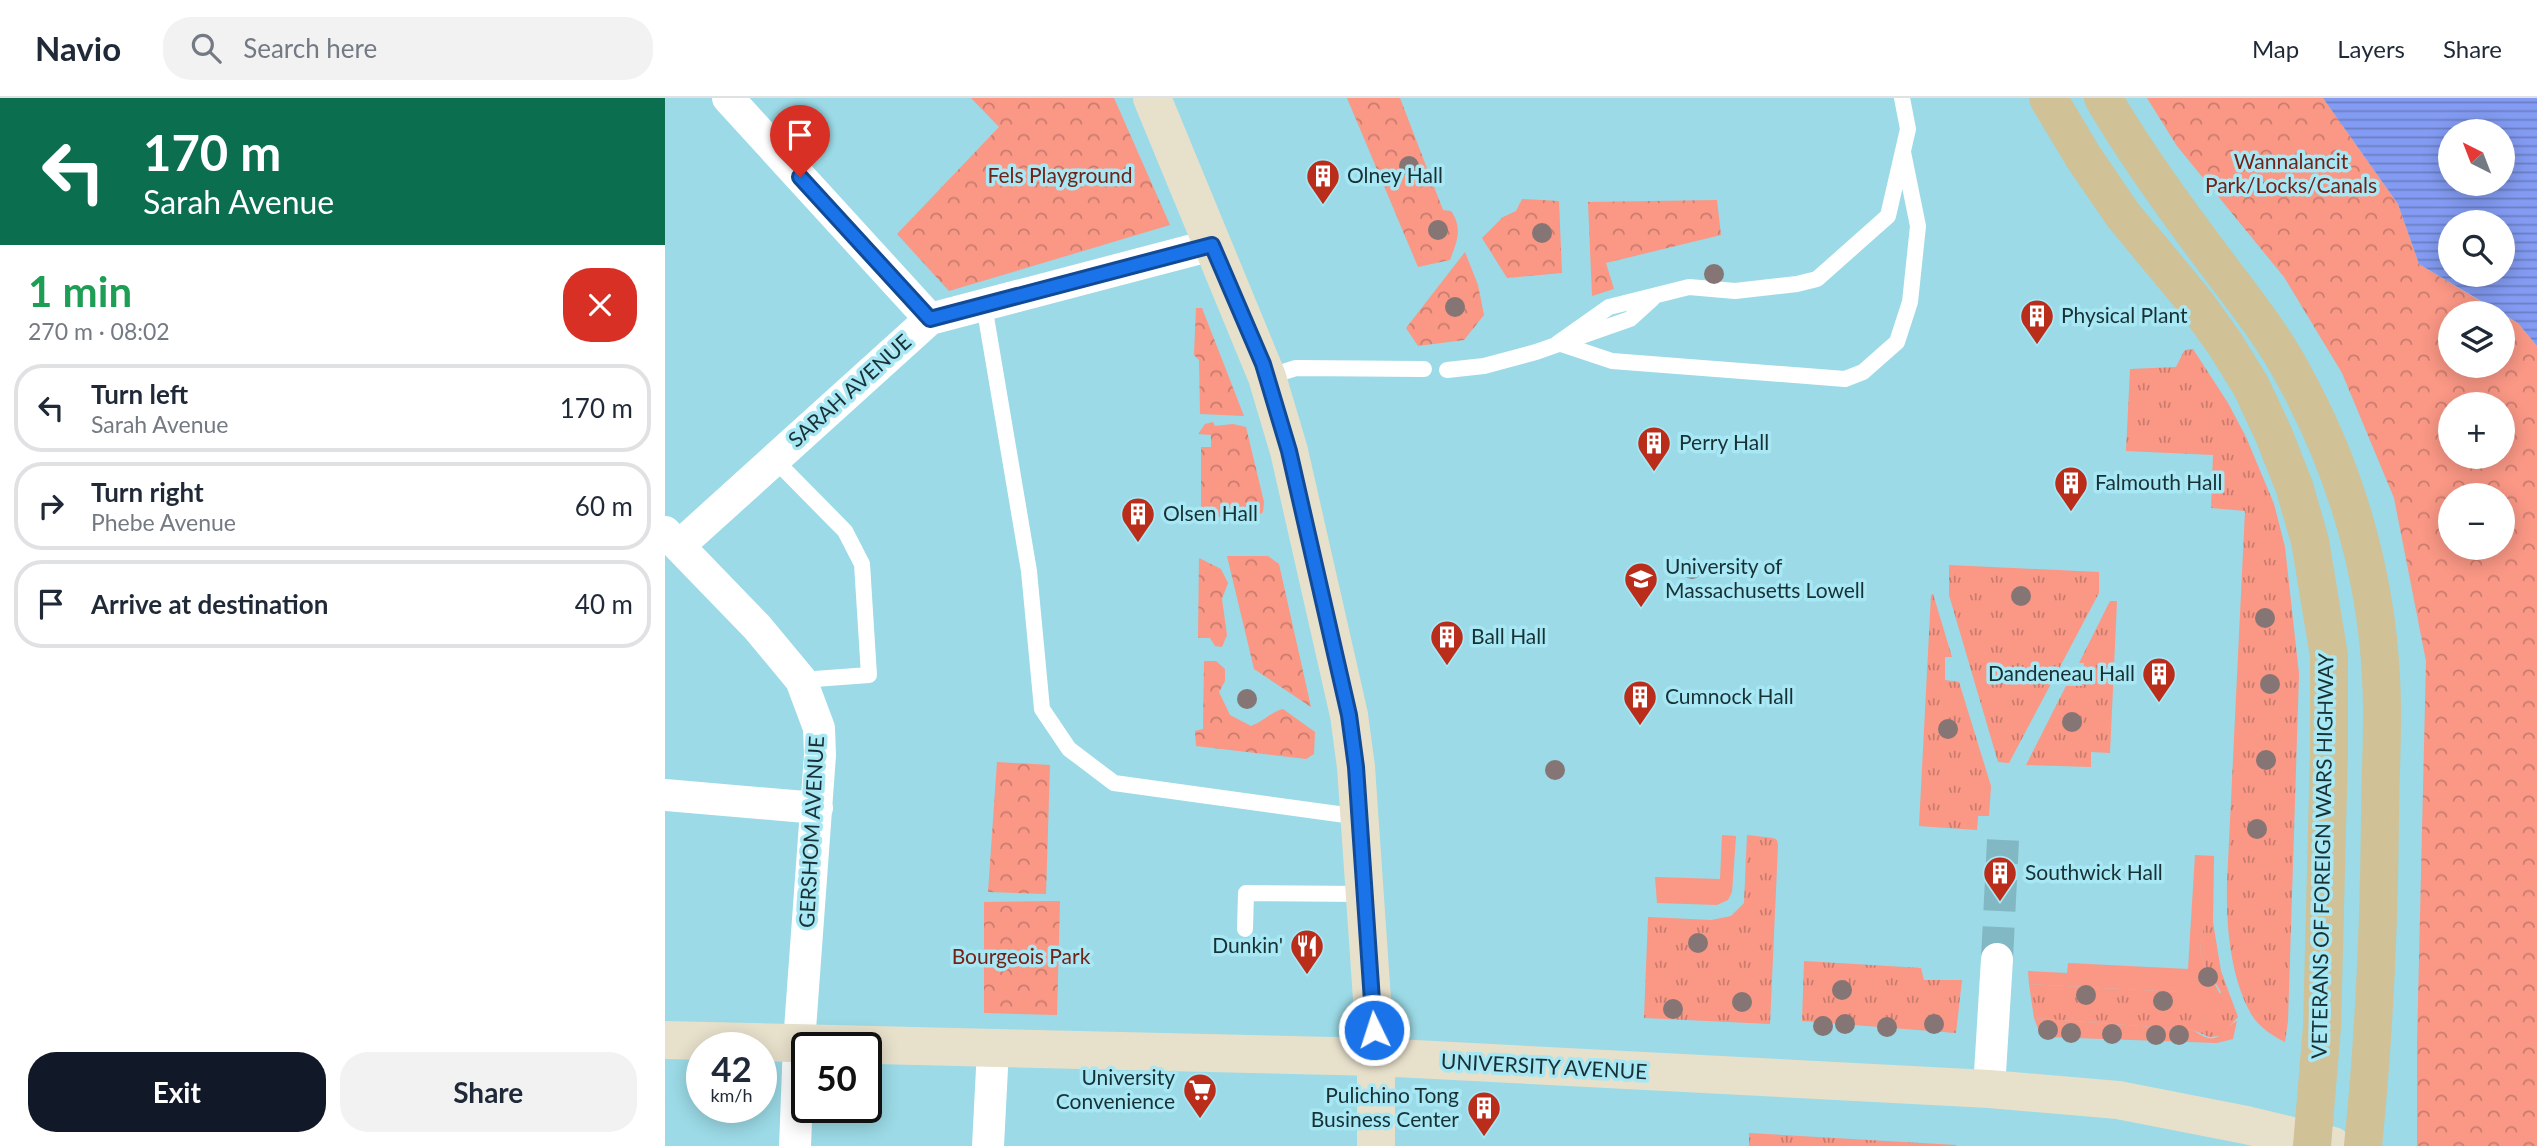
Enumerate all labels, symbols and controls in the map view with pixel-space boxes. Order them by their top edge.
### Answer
search box [163,17,653,80]
text: Navio [35,28,121,68]
icon: search [187,29,225,67]
text: Search here [243,32,377,64]
text: Map [2252,34,2299,63]
text: Layers [2337,34,2405,63]
text: Share [2443,34,2502,63]
pin [770,105,830,177]
icon: arrive [781,116,819,154]
north arrow [2438,119,2515,196]
map controls [2438,119,2515,560]
text: 170 m [143,123,281,181]
icon: left [28,126,119,217]
park label: Wannalancit Park/Locks/Canals [2205,148,2377,197]
building icon: Olney Hall [1304,157,1342,206]
park label: Fels Playground [988,162,1132,187]
place label: Olney Hall [1347,162,1443,187]
text: Sarah Avenue [143,182,334,221]
button: search [2438,210,2515,287]
text: 1 min [28,266,132,316]
button: close [563,268,637,342]
building icon: Physical Plant [2018,297,2056,346]
button: layers [2438,301,2515,378]
place label: Physical Plant [2061,302,2188,327]
text: 270 m · 08:02 [28,317,170,345]
street label: SARAH AVENUE [782,328,915,452]
text: Turn left [91,378,188,410]
icon: left [32,389,70,427]
text: 170 m [560,392,633,424]
button: + [2438,392,2515,469]
text: Sarah Avenue [91,410,228,438]
building icon: Perry Hall [1635,424,1673,473]
place label: Perry Hall [1679,429,1769,454]
building icon: Falmouth Hall [2052,464,2090,513]
place label: Falmouth Hall [2095,469,2222,494]
text: Turn right [91,476,204,508]
button: − [2438,483,2515,560]
icon: right [32,487,70,525]
text: 60 m [575,490,633,522]
building icon: Olsen Hall [1119,495,1157,544]
place label: Olsen Hall [1163,500,1258,525]
text: Phebe Avenue [91,508,236,536]
place label: University of Massachusetts Lowell [1665,553,1865,602]
school or university icon: University of Massachusetts Lowell [1622,560,1660,609]
icon: arrive [32,585,70,623]
text: Arrive at destination [91,588,328,620]
text: 40 m [575,588,633,620]
building icon: Ball Hall [1428,618,1466,667]
place label: Ball Hall [1471,623,1546,648]
street label: VETERANS OF FOREIGN WARS HIGHWAY [2305,652,2338,1059]
building icon: Dandeneau Hall [2140,655,2178,704]
place label: Dandeneau Hall [1988,660,2135,685]
building icon: Cumnock Hall [1621,678,1659,727]
place label: Cumnock Hall [1665,683,1794,708]
street label: GERSHOM AVENUE [793,735,828,928]
building icon: Southwick Hall [1981,854,2019,903]
place label: Southwick Hall [2025,859,2163,884]
restaurant icon: Dunkin' [1288,927,1326,976]
place label: Dunkin' [1212,932,1283,957]
park label: Bourgeois Park [952,943,1091,968]
position arrow [1337,993,1411,1067]
speed limit sign: 50 [791,1032,882,1123]
text: 42 [711,1047,752,1089]
street label: UNIVERSITY AVENUE [1440,1048,1648,1083]
button: Exit [28,1052,326,1132]
button: Share [340,1052,637,1132]
place label: University Convenience [1056,1064,1175,1113]
supermarket icon: University Convenience [1181,1071,1219,1120]
place label: Pulichino Tong Business Center [1311,1082,1459,1131]
text: km/h [710,1084,753,1106]
building icon: Pulichino Tong Business Center [1465,1089,1503,1138]

